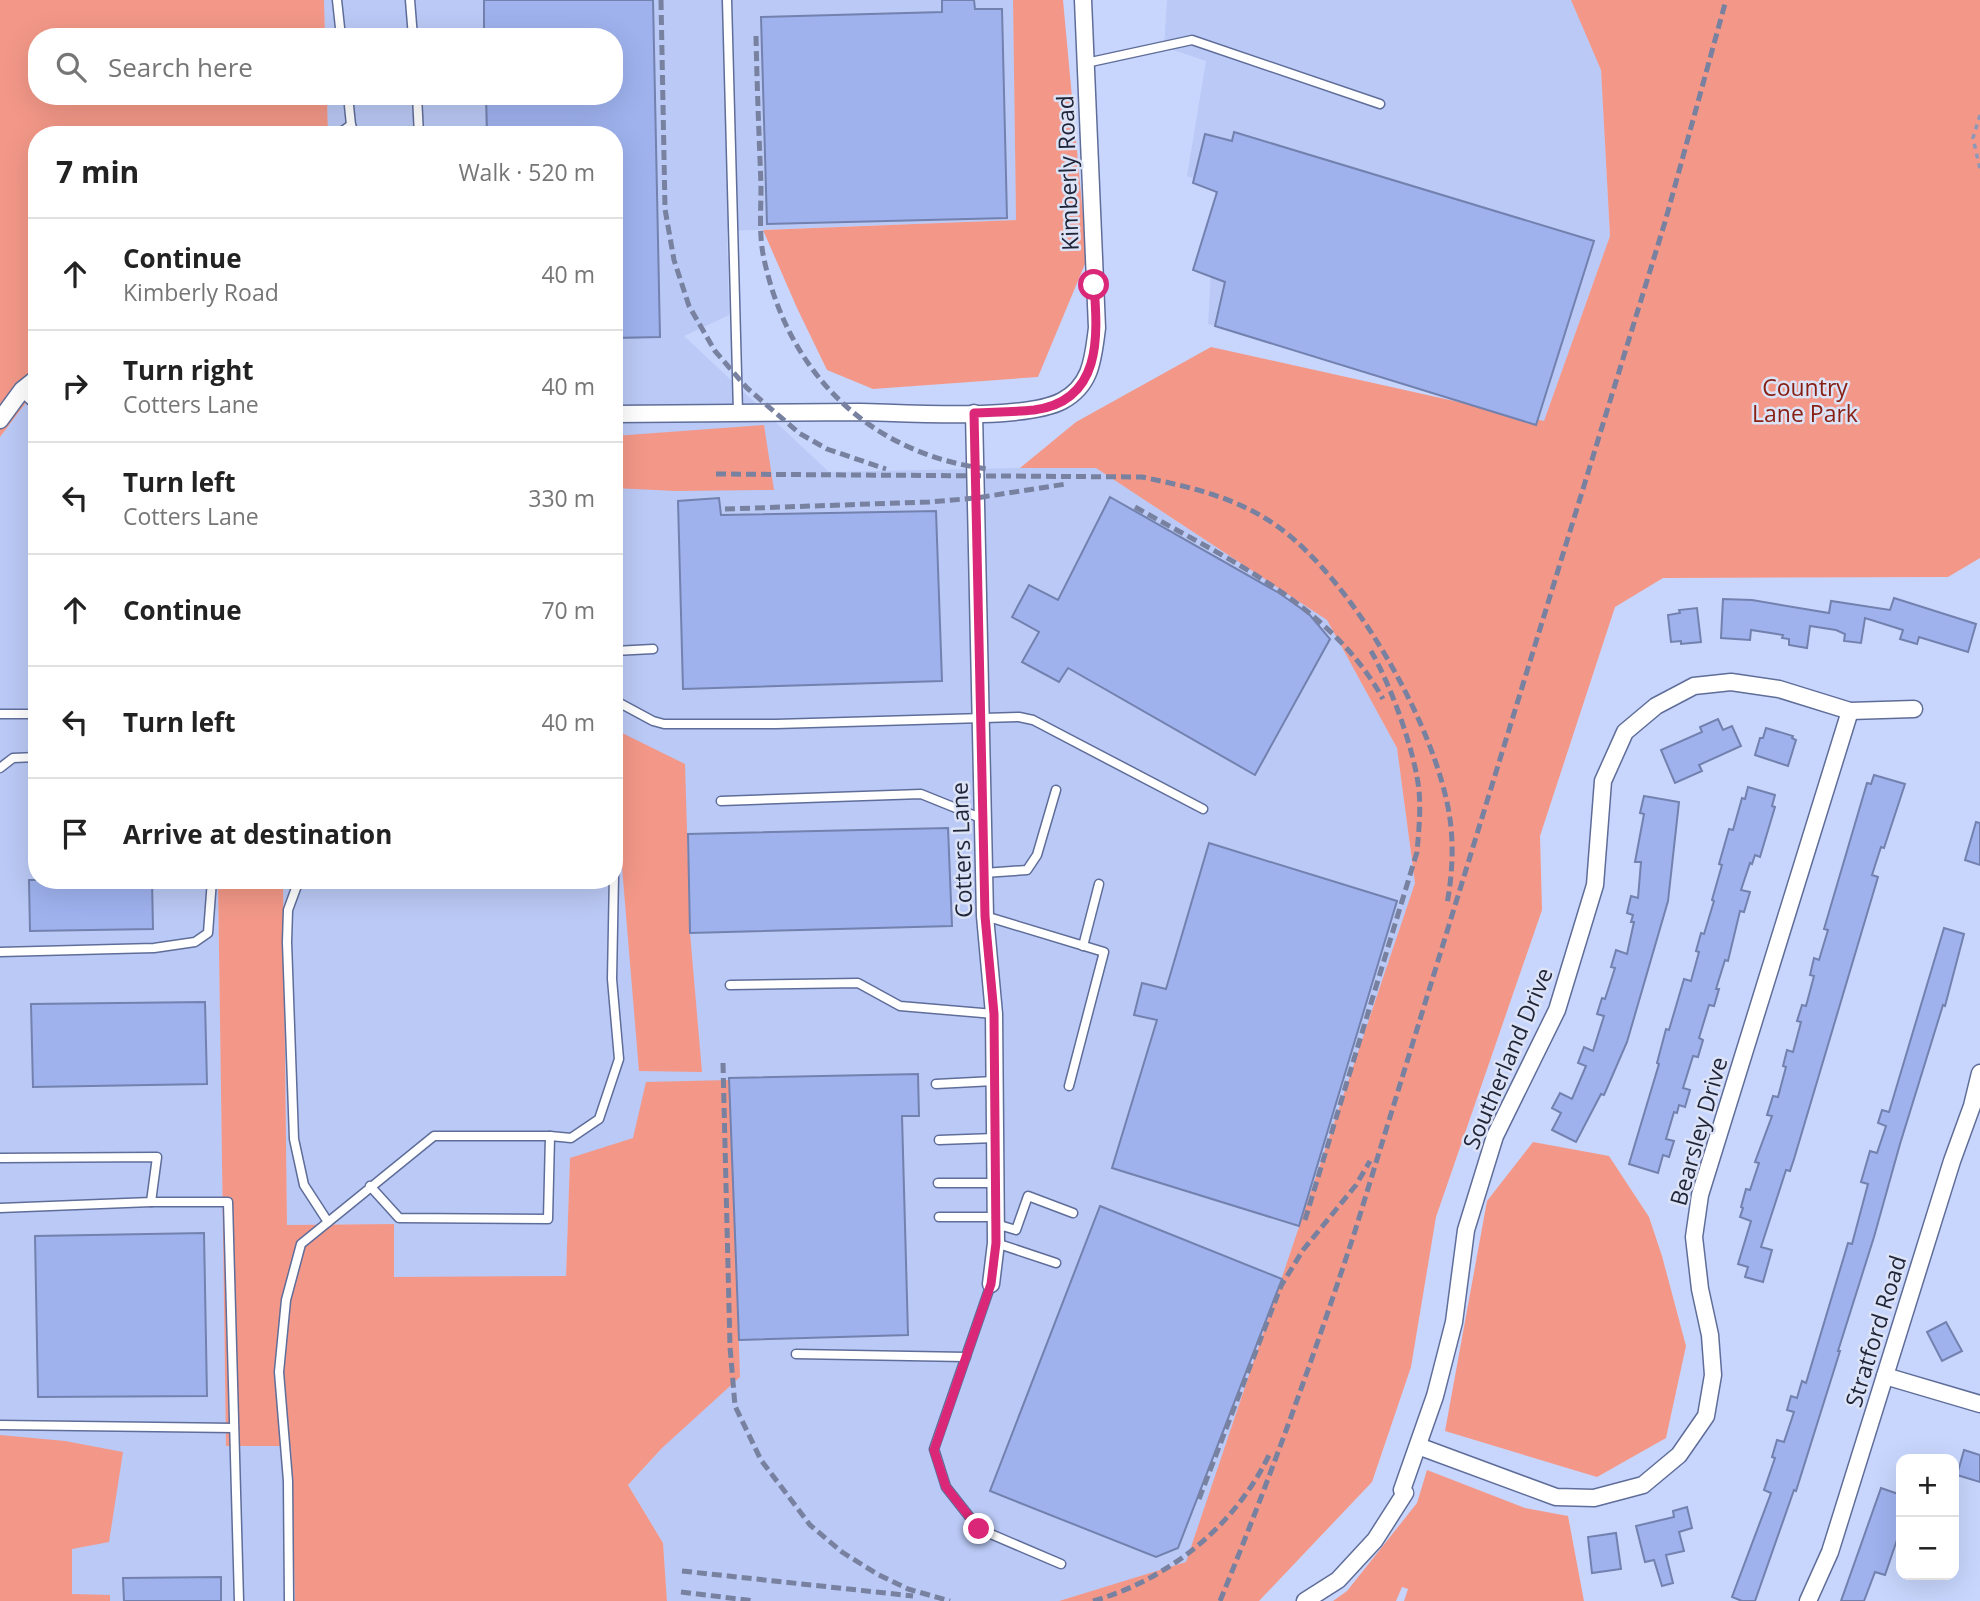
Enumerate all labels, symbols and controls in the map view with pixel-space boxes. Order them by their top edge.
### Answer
search box [28,28,623,105]
icon: search [52,48,90,86]
text: Search here [108,49,253,85]
street label: Kimberly Road [1048,95,1086,251]
text: 7 min [56,151,139,192]
text: Walk · 520 m [458,156,595,188]
text: Continue [123,240,242,276]
icon: ahead [56,255,94,293]
text: 40 m [541,258,595,290]
route start [1078,269,1109,300]
text: Kimberly Road [123,276,279,308]
text: Turn right [123,352,254,388]
icon: right [56,367,94,405]
text: 40 m [541,370,595,402]
park label: Country Lane Park [1752,371,1858,429]
text: Cotters Lane [123,388,259,420]
text: Turn left [123,464,235,500]
icon: left [56,479,94,517]
text: 330 m [528,482,595,514]
text: Cotters Lane [123,500,259,532]
icon: ahead [56,591,94,629]
text: Continue [123,592,242,628]
text: 70 m [541,594,595,626]
icon: left [56,703,94,741]
text: Turn left [123,704,235,740]
text: 40 m [541,706,595,738]
street label: Cotters Lane [943,782,979,918]
icon: arrive [56,815,94,853]
text: Arrive at destination [123,816,392,852]
street label: Southerland Drive [1454,962,1560,1154]
street label: Bearsley Drive [1661,1053,1735,1209]
street label: Stratford Road [1837,1251,1913,1411]
map controls [1896,1454,1959,1580]
button: + [1896,1454,1959,1517]
route end [963,1513,994,1544]
button: − [1896,1517,1959,1580]

